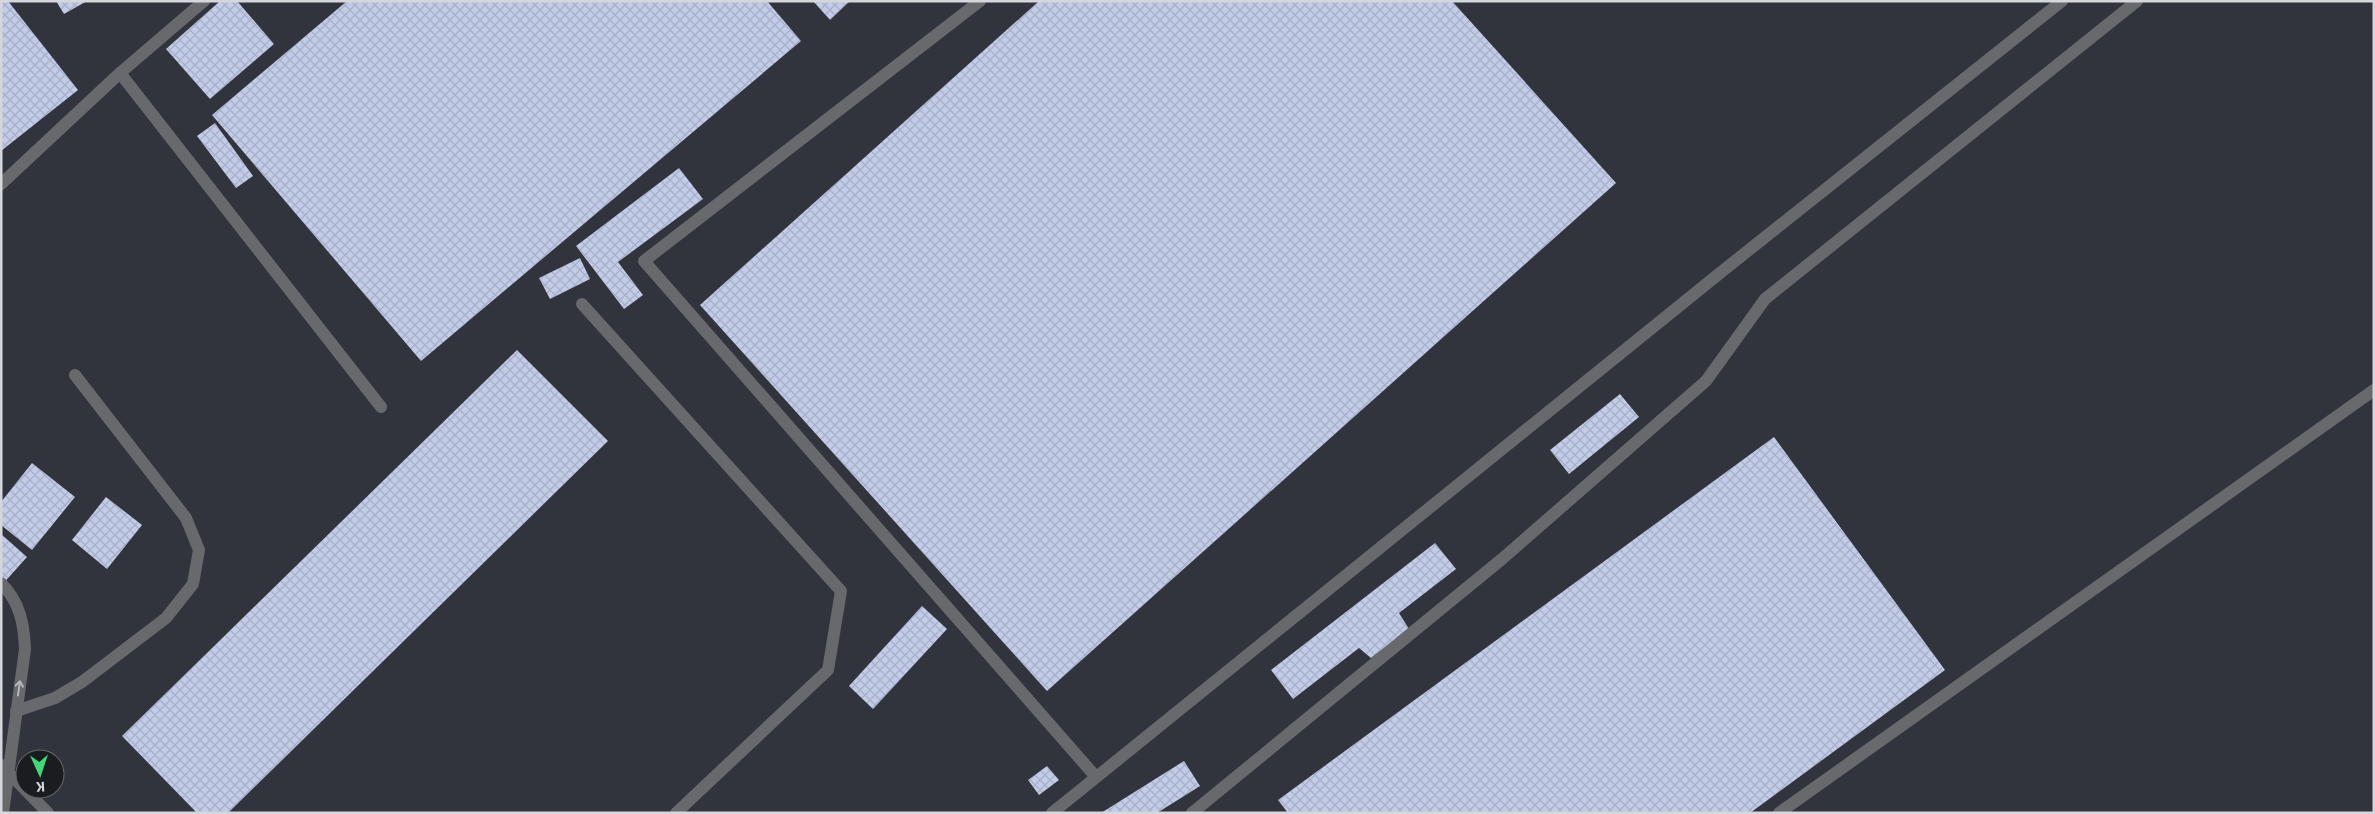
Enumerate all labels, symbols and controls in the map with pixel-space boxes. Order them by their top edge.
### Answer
one-way arrow [14,681,24,697]
north arrow [15,749,65,799]
text: K [36,779,46,796]

